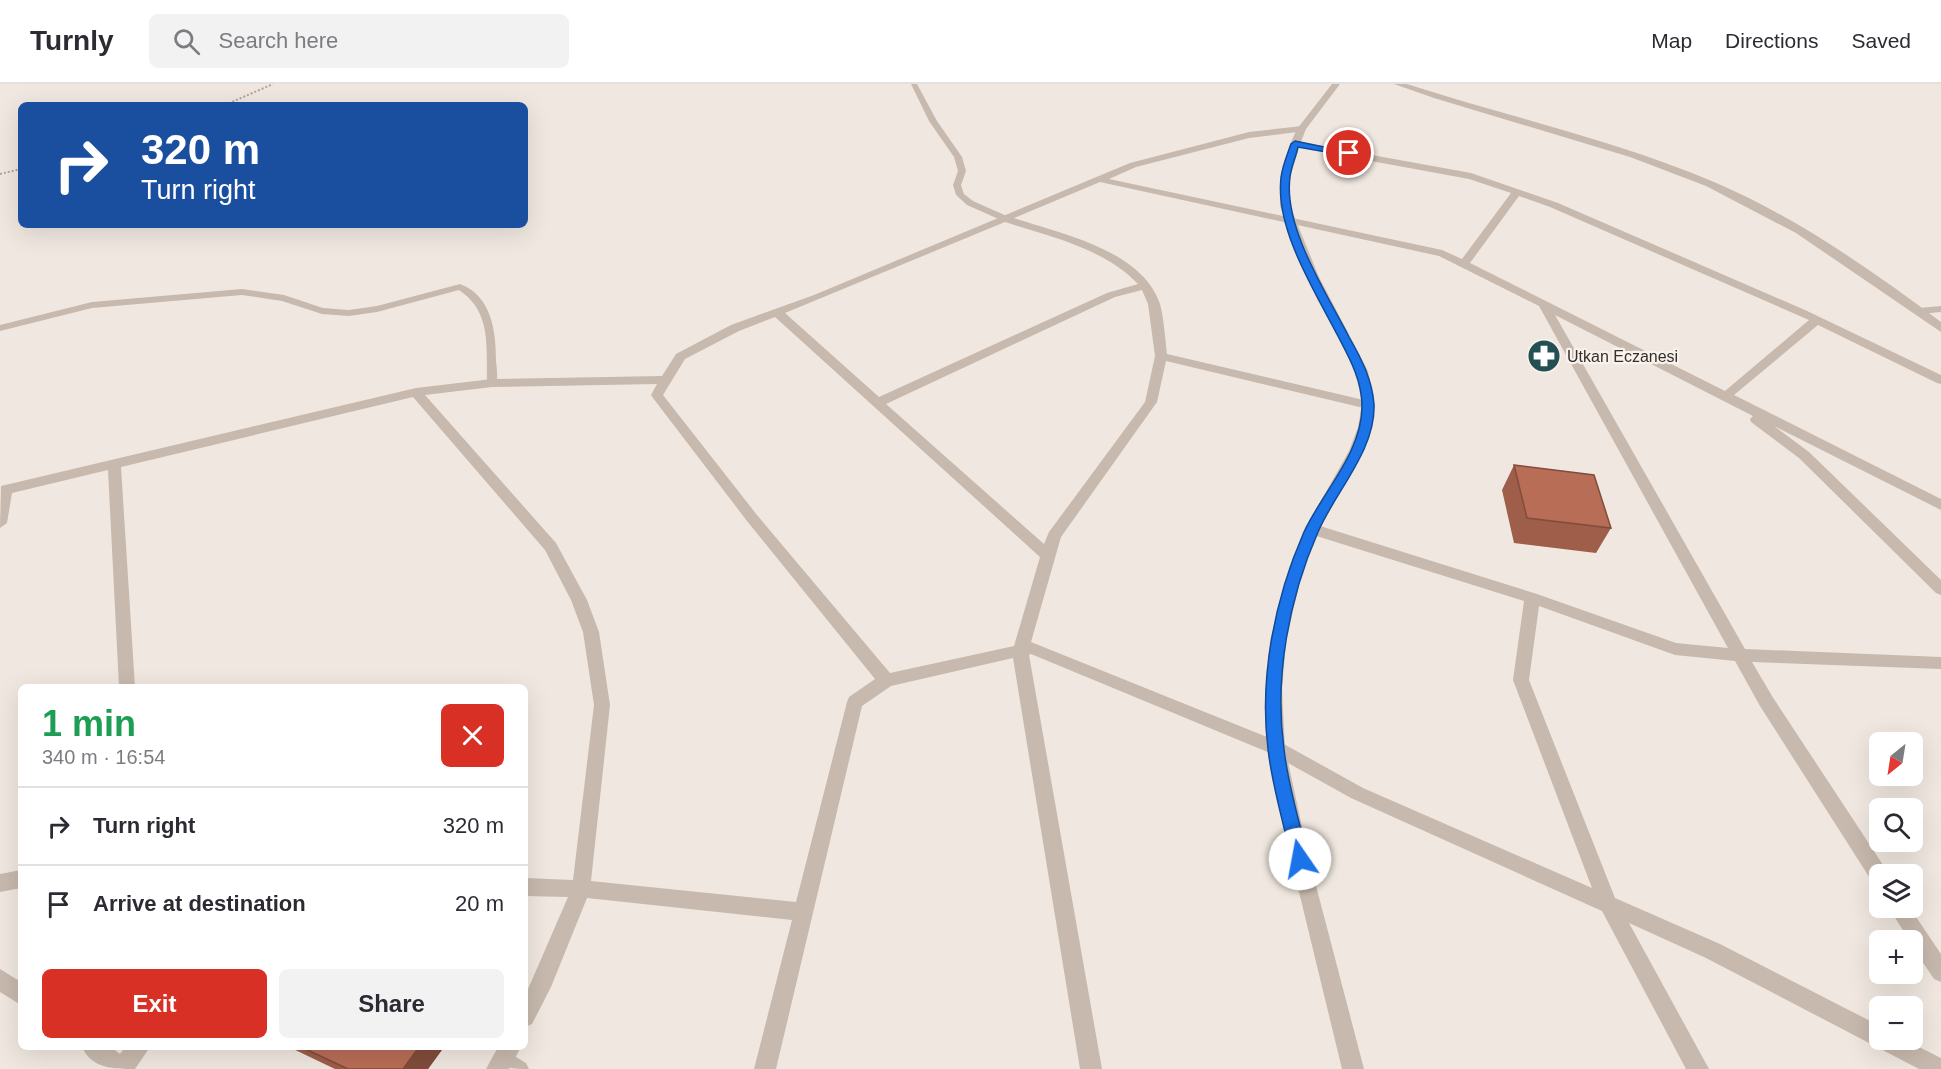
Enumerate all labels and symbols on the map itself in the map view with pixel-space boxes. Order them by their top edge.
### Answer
pin [1323,127,1374,178]
pharmacy icon: Utkan Eczanesi [1526,338,1562,374]
place label: Utkan Eczanesi [1567,348,1678,365]
north arrow [1869,732,1923,786]
position arrow [1268,827,1332,891]

